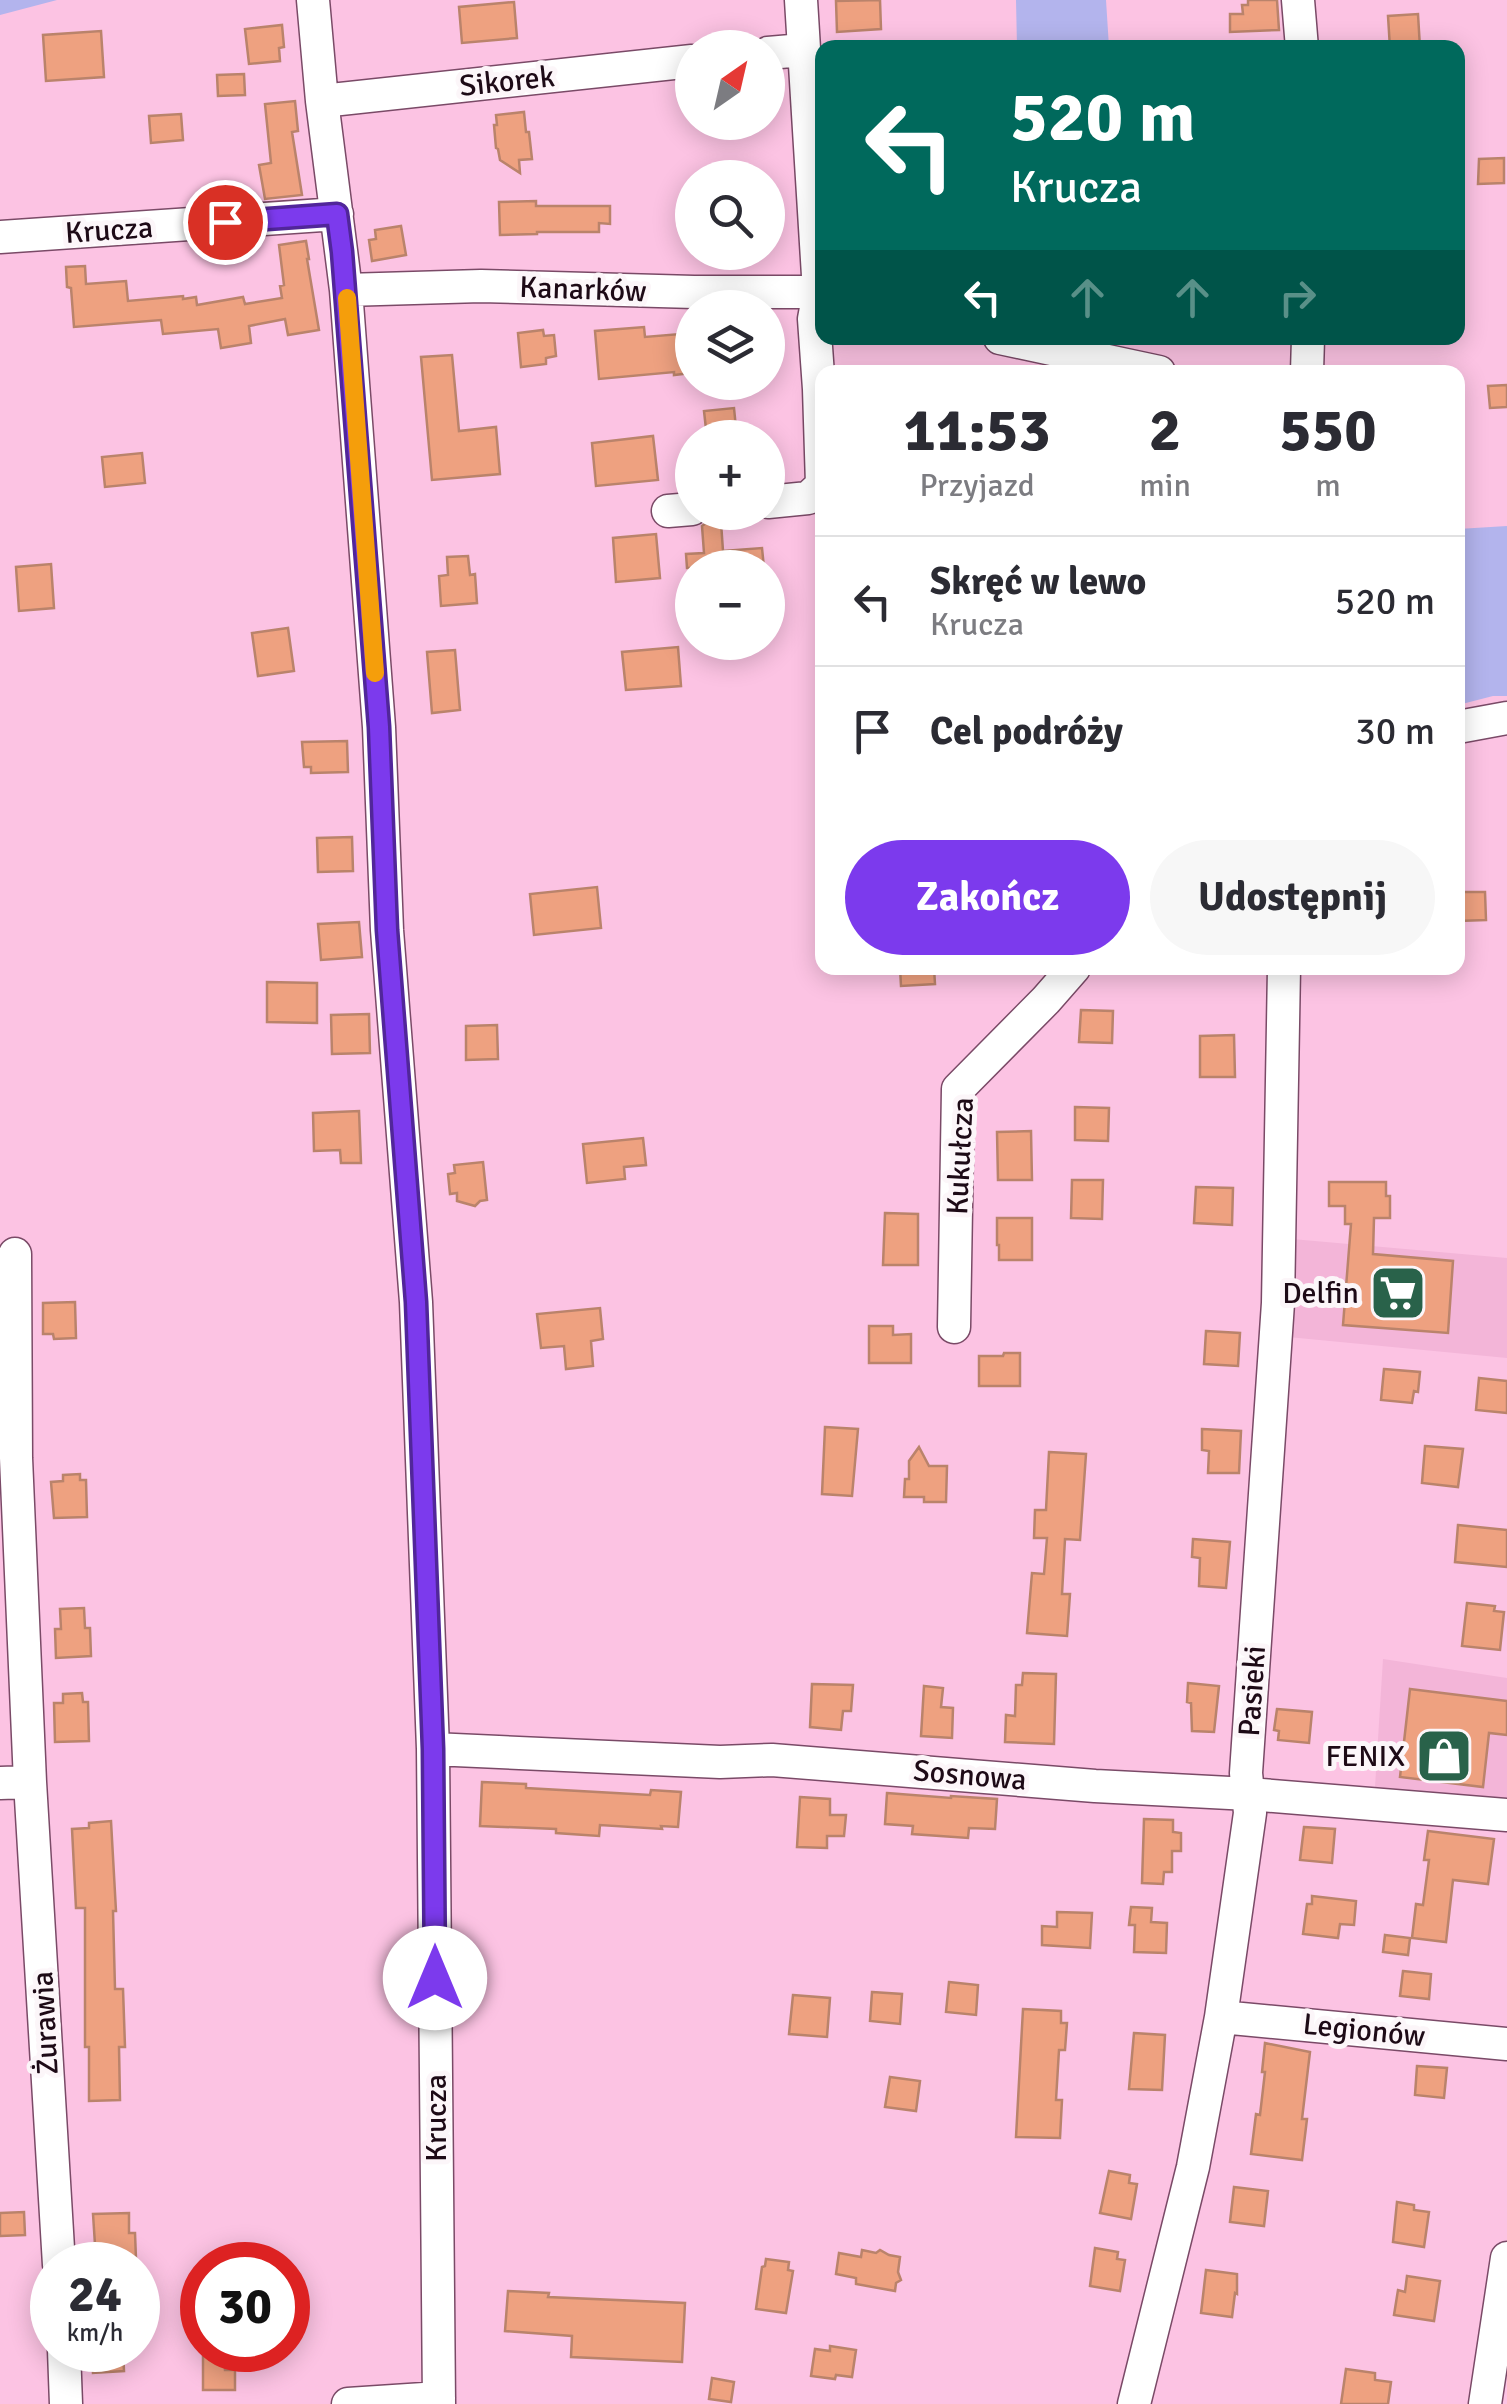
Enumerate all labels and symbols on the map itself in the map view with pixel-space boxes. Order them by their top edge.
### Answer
north arrow [675,30,785,140]
street label: Sikorek [458,58,556,105]
pin [183,180,268,265]
street label: Krucza [64,209,154,252]
street label: Kanarków [519,269,647,310]
street label: Kukułcza [939,1096,982,1216]
supermarket icon: Delfin [1368,1263,1428,1323]
place label: Delfin [1282,1275,1359,1312]
street label: Pasieki [1231,1644,1274,1738]
shop icon: FENIX [1414,1726,1474,1786]
place label: FENIX [1326,1738,1405,1775]
street label: Sosnowa [912,1752,1028,1799]
position arrow [383,1926,487,2030]
street label: Żurawia [24,1970,67,2076]
street label: Legionów [1301,2006,1427,2055]
street label: Krucza [418,2074,455,2162]
speed limit sign: 30 [180,2242,310,2372]

